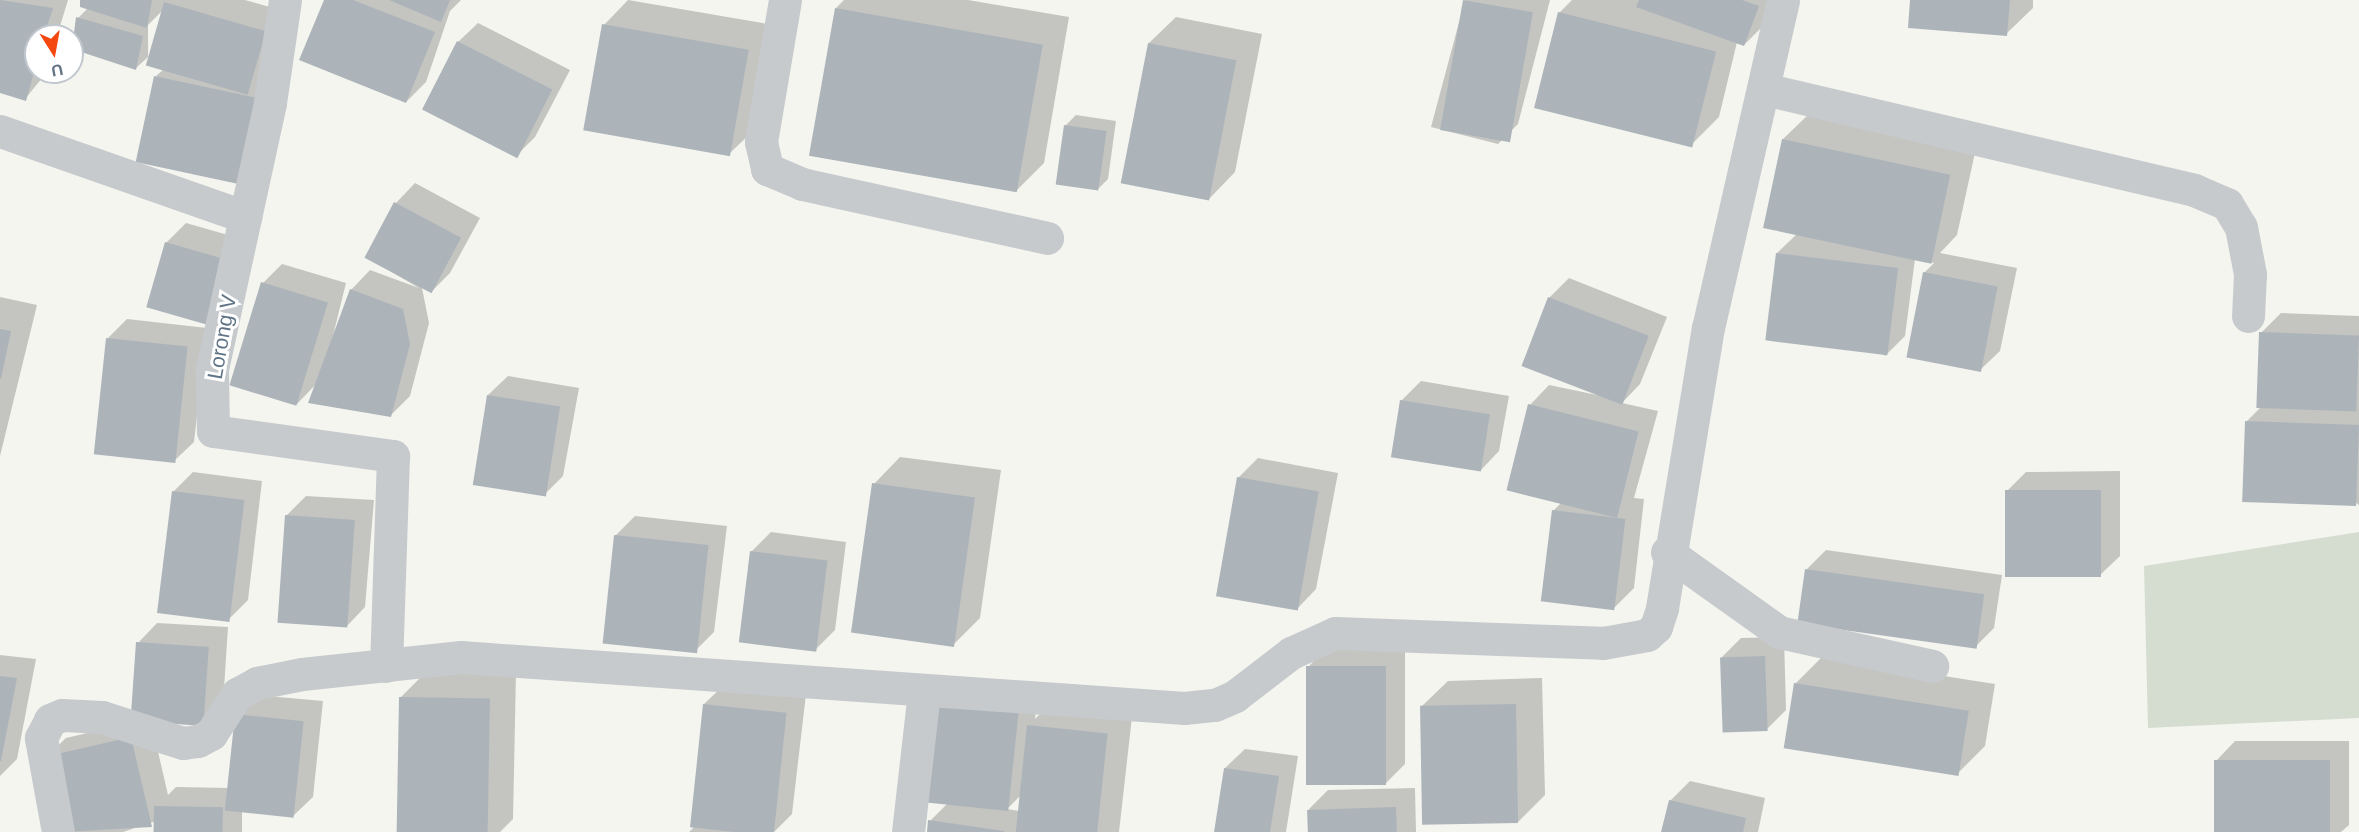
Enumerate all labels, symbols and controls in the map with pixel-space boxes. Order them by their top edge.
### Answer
north arrow [24,24,84,84]
text: U [50,61,64,80]
street label: Lorong V [202,293,242,381]

